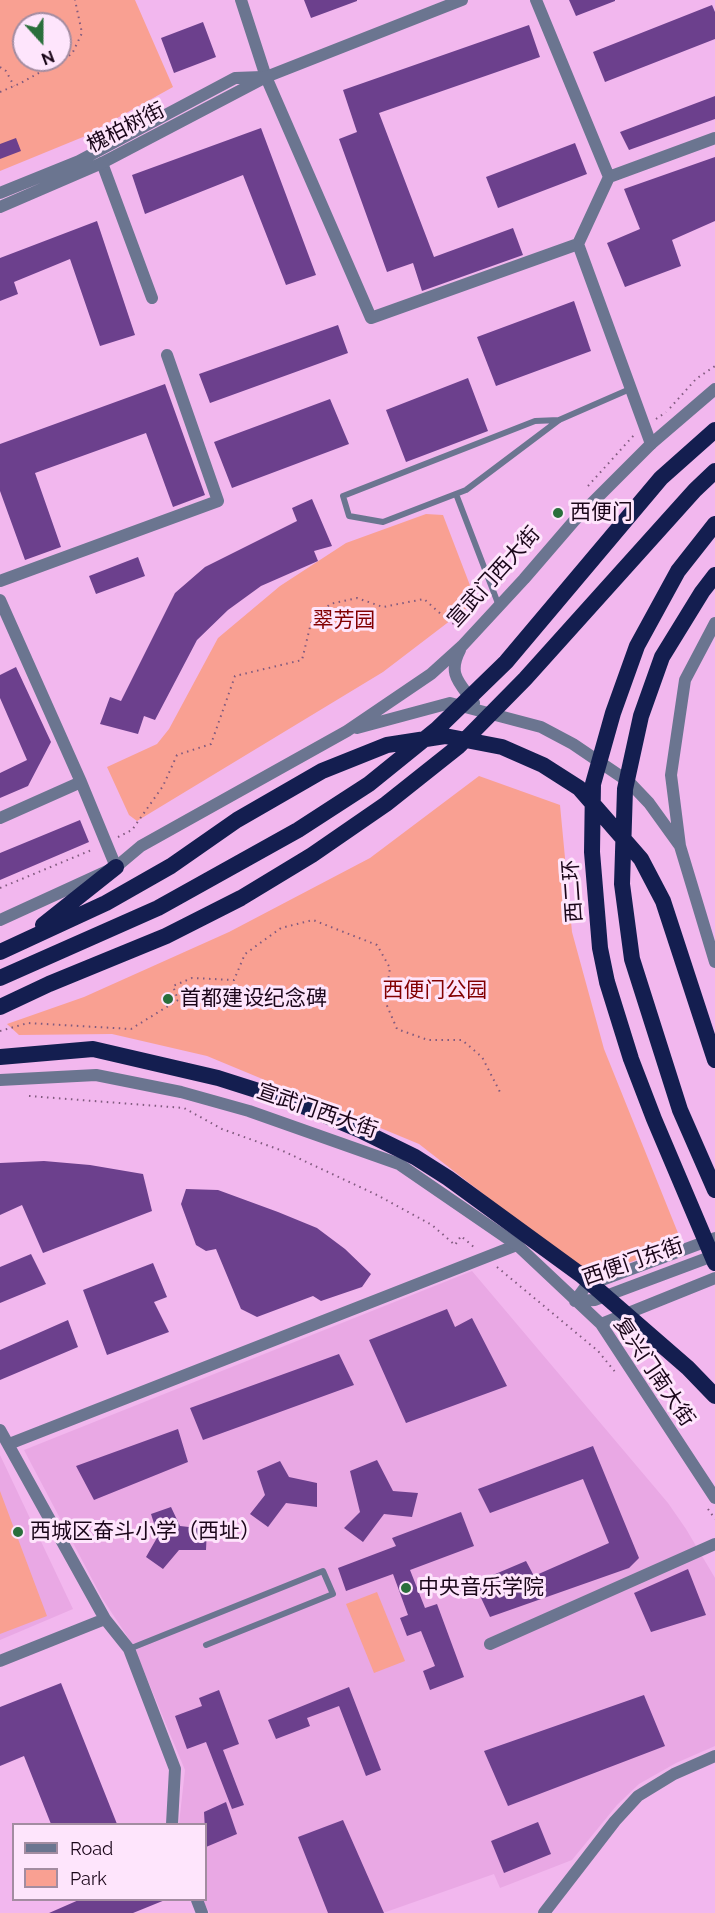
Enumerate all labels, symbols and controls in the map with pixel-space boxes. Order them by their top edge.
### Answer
north arrow [12,12,72,72]
text: N [39,46,57,68]
street label: 槐柏树街 [83,98,169,158]
place label: 西便门 [570,500,633,526]
marker: 西便门 [551,506,565,520]
street label: 宣武门西大街 [442,522,546,632]
park label: 翠芳园 [313,608,375,634]
street label: 西二环 [558,859,588,923]
park label: 西便门公园 [383,978,487,1004]
place label: 首都建设纪念碑 [180,986,327,1012]
marker: 首都建设纪念碑 [161,992,175,1006]
street label: 宣武门西大街 [253,1079,381,1143]
street label: 西便门东街 [579,1233,687,1291]
street label: 复兴门南大街 [608,1313,700,1431]
place label: 西城区奋斗小学（西址） [30,1519,261,1545]
marker: 西城区奋斗小学（西址） [11,1525,25,1539]
place label: 中央音乐学院 [418,1575,544,1601]
marker: 中央音乐学院 [399,1581,413,1595]
legend [12,1823,207,1901]
text: Road [70,1838,113,1859]
text: Park [70,1868,107,1889]

